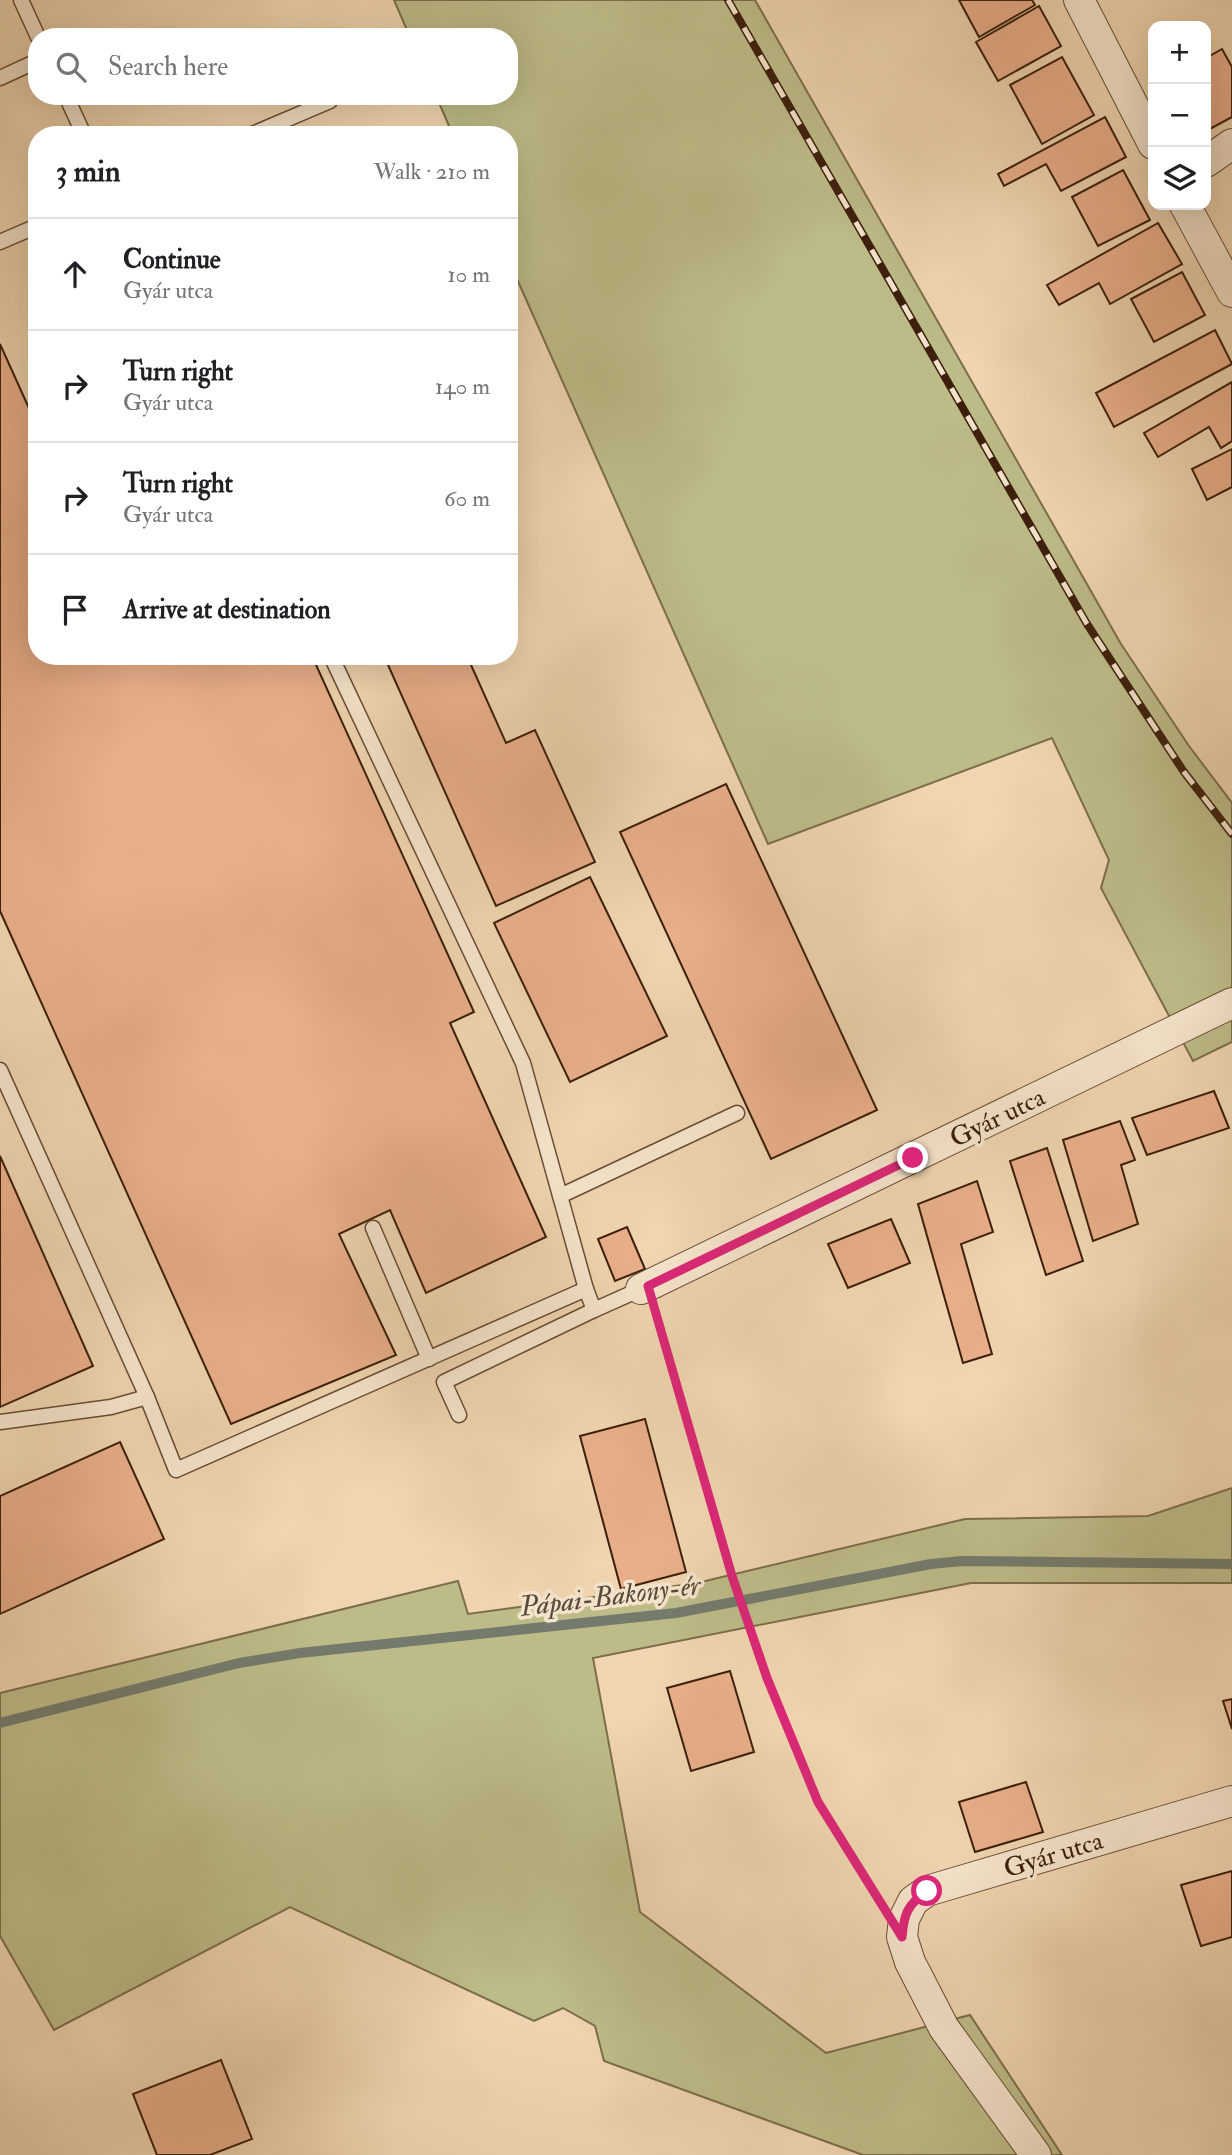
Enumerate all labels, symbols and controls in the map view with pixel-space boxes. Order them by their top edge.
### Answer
map controls [1148,21,1211,210]
button: + [1148,21,1211,84]
search box [28,28,518,105]
icon: search [52,48,90,86]
text: Search here [108,51,228,83]
button: − [1148,84,1211,147]
button: layers [1148,147,1211,210]
text: 3 min [56,153,121,190]
text: Walk · 210 m [374,157,490,186]
text: Continue [123,244,221,276]
icon: ahead [56,255,94,293]
text: 10 m [447,260,490,289]
text: Gyár utca [123,276,213,305]
text: Turn right [123,356,233,388]
icon: right [56,367,94,405]
text: 140 m [435,372,490,401]
text: Gyár utca [123,388,213,417]
text: Turn right [123,468,233,500]
icon: right [56,479,94,517]
text: 60 m [444,484,490,513]
text: Gyár utca [123,500,213,529]
icon: arrive [56,591,94,629]
text: Arrive at destination [123,594,331,626]
street label: Gyár utca [945,1081,1051,1155]
route end [897,1142,928,1173]
water label: Pápai-Bakony-ér [517,1568,704,1625]
street label: Gyár utca [1000,1825,1107,1885]
route start [911,1875,942,1906]

